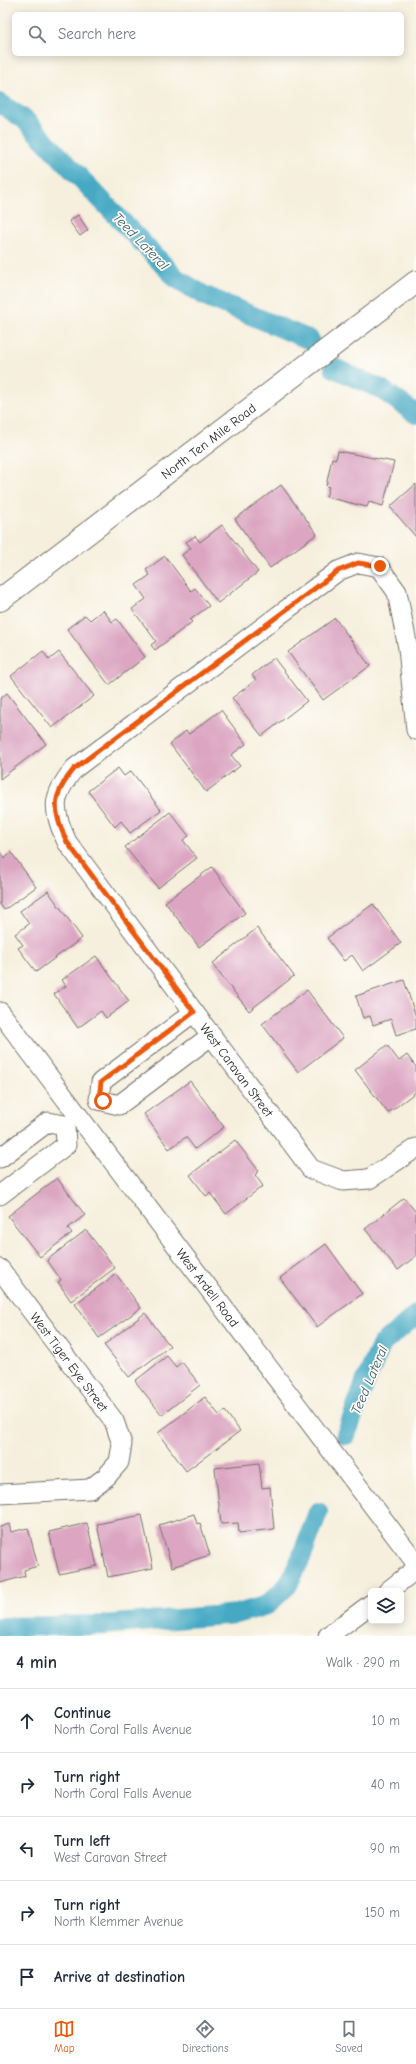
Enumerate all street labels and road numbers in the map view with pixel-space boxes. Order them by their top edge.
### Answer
street label: North Ten Mile Road [158,400,259,482]
street label: West Caravan Street [197,1020,277,1121]
street label: West Ardell Road [173,1245,242,1330]
street label: West Tiger Eye Street [27,1310,112,1416]

